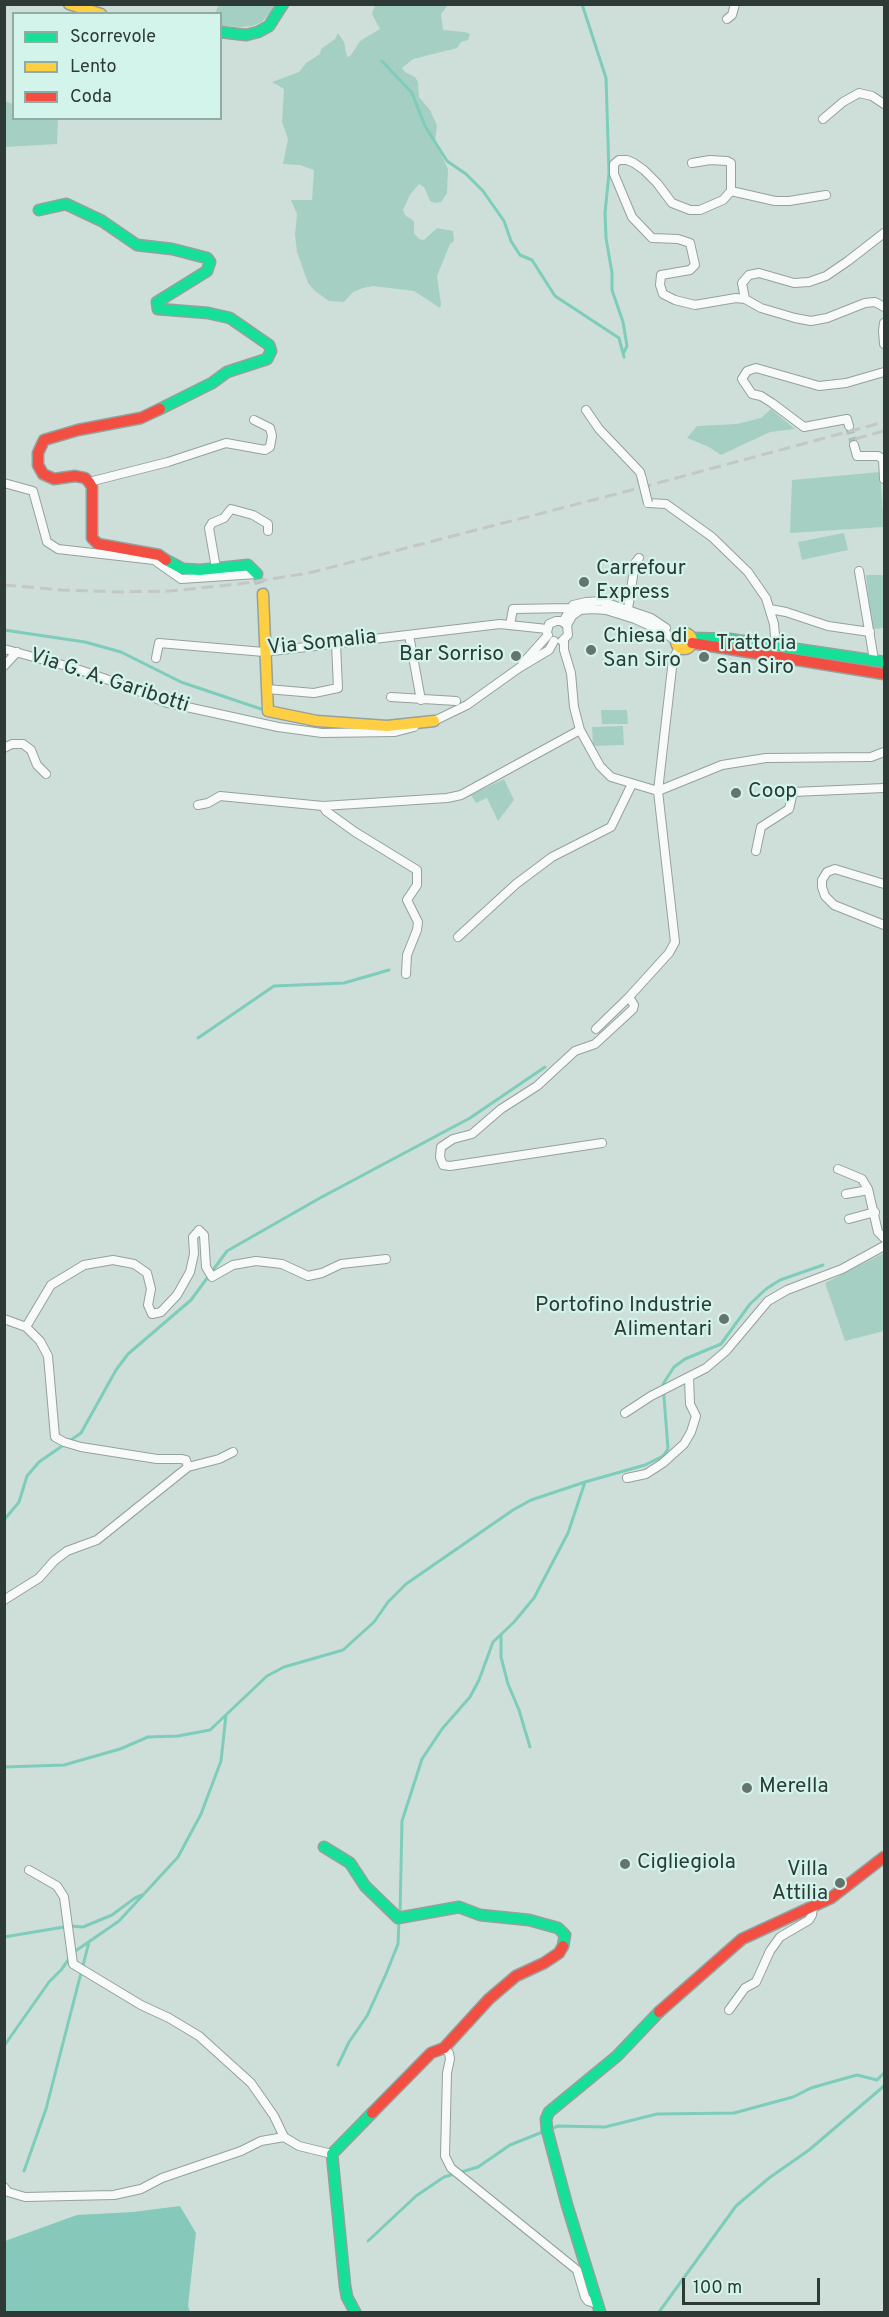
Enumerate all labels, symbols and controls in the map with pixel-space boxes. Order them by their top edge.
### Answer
legend [12,12,222,120]
text: Scorrevole [70,26,156,49]
text: Lento [70,56,116,79]
text: Coda [70,86,112,109]
place label: Carrefour Express [596,557,686,607]
marker: Carrefour Express [577,575,591,589]
place label: Chiesa di San Siro [603,625,688,675]
street label: Via Somalia [266,626,378,662]
place label: Trattoria San Siro [716,632,796,682]
place label: Bar Sorriso [399,643,504,669]
marker: Chiesa di San Siro [584,643,598,657]
street label: Via G. A. Garibotti [26,644,192,720]
marker: Bar Sorriso [509,649,523,663]
marker: Trattoria San Siro [697,650,711,664]
place label: Coop [748,780,797,806]
marker: Coop [729,786,743,800]
place label: Portofino Industrie Alimentari [535,1294,712,1344]
marker: Portofino Industrie Alimentari [717,1312,731,1326]
place label: Merella [759,1775,828,1801]
marker: Merella [740,1781,754,1795]
place label: Cigliegiola [637,1851,736,1877]
marker: Cigliegiola [618,1857,632,1871]
place label: Villa Attilia [772,1858,828,1908]
marker: Villa Attilia [833,1876,847,1890]
scale bar [685,2266,823,2304]
text: 100 m [693,2277,742,2300]

